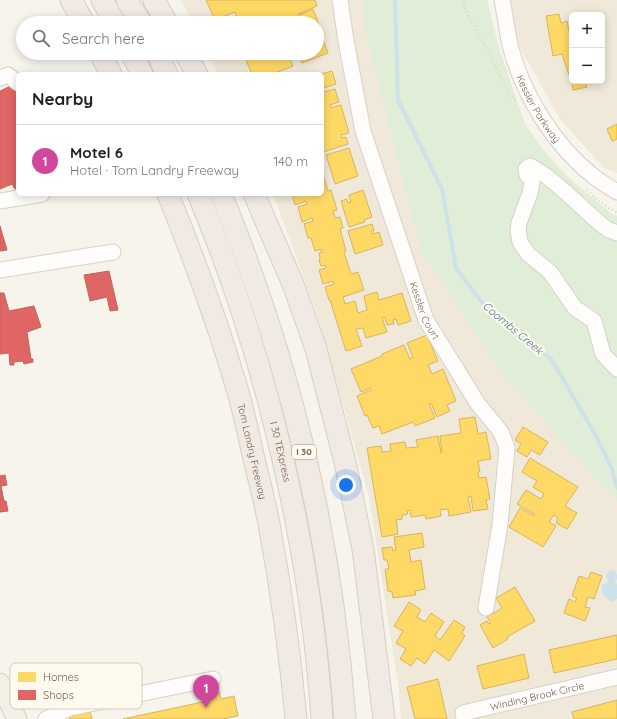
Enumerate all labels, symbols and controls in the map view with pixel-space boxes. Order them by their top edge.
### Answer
map controls [569,12,605,84]
button: + [569,12,605,48]
search box [16,16,324,60]
icon: search [30,27,52,49]
text: Search here [62,29,145,48]
button: − [569,48,605,84]
street label: Kessler Parkway [513,73,563,146]
text: Nearby [32,88,93,109]
text: Motel 6 [70,143,123,162]
text: 1 [42,153,48,169]
text: 140 m [273,153,308,169]
text: Hotel · Tom Landry Freeway [70,162,239,178]
street label: Kessler Court [407,280,443,343]
water label: Coombs Creek [480,299,547,358]
street label: Tom Landry Freeway [234,402,270,501]
street label: I 30 TEXpress [267,420,294,484]
road number: I 30 [292,445,316,459]
your location [336,475,356,495]
legend [10,663,142,709]
text: Homes [43,670,79,684]
pin: 1 [193,675,219,708]
street label: Winding Brook Circle [489,679,586,713]
text: Shops [43,688,74,702]

